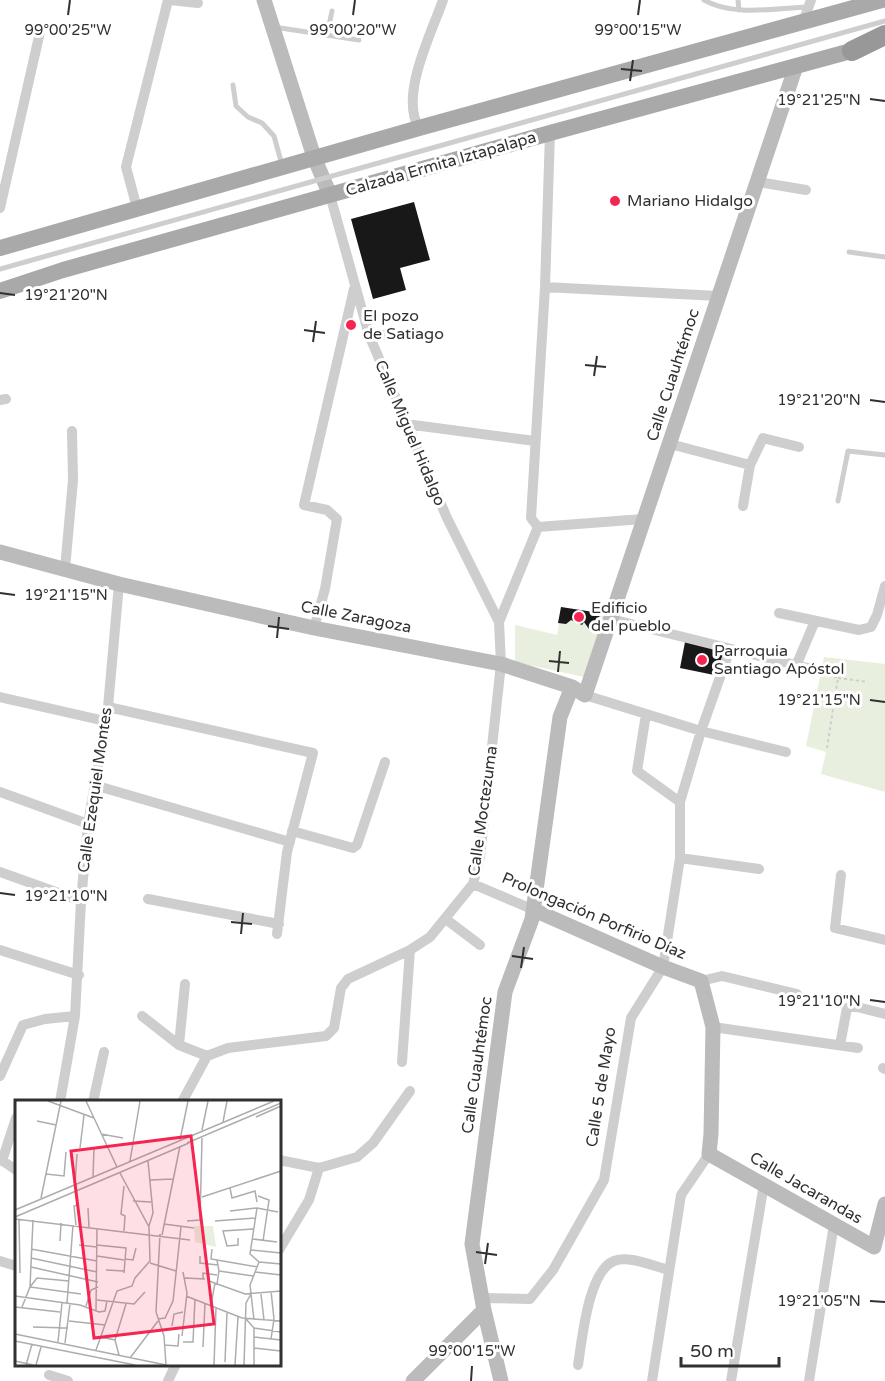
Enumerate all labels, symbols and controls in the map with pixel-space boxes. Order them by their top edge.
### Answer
text: 99°00'25"W [25,21,111,39]
text: 99°00'20"W [310,21,396,39]
text: 99°00'15"W [595,21,681,39]
text: 19°21'25"N [777,91,861,109]
street label: Calzada Ermita Iztapalapa [343,127,539,201]
place label: Mariano Hidalgo [627,191,753,211]
marker: Mariano Hidalgo [608,194,622,208]
text: 19°21'20"N [24,286,108,304]
place label: El pozo de Satiago [363,306,444,344]
street label: Calle Cuauhtémoc [642,306,704,444]
marker: El pozo de Satiago [344,318,358,332]
street label: Calle Miguel Hidalgo [370,357,450,509]
text: 19°21'20"N [777,391,861,409]
text: 19°21'15"N [24,586,108,604]
street label: Calle Zaragoza [299,596,413,638]
place label: Edificio del pueblo [591,598,671,636]
marker: Edificio del pueblo [572,610,586,624]
place label: Parroquia Santiago Apóstol [714,641,844,679]
marker: Parroquia Santiago Apóstol [695,653,709,667]
text: 19°21'15"N [777,691,861,709]
street label: Calle Ezequiel Montes [73,706,117,874]
street label: Calle Moctezuma [464,745,502,877]
street label: Prolongación Porfirio Díaz [499,868,689,964]
text: 19°21'10"N [24,887,108,905]
text: 19°21'10"N [777,992,861,1010]
street label: Calle Cuauhtémoc [457,995,497,1135]
street label: Calle 5 de Mayo [582,1026,620,1148]
inset map [15,1100,280,1366]
street label: Calle Jacarandas [746,1148,866,1228]
text: 19°21'05"N [777,1292,861,1310]
scale bar [681,1330,778,1368]
text: 50 m [690,1340,734,1362]
text: 99°00'15"W [429,1342,515,1360]

